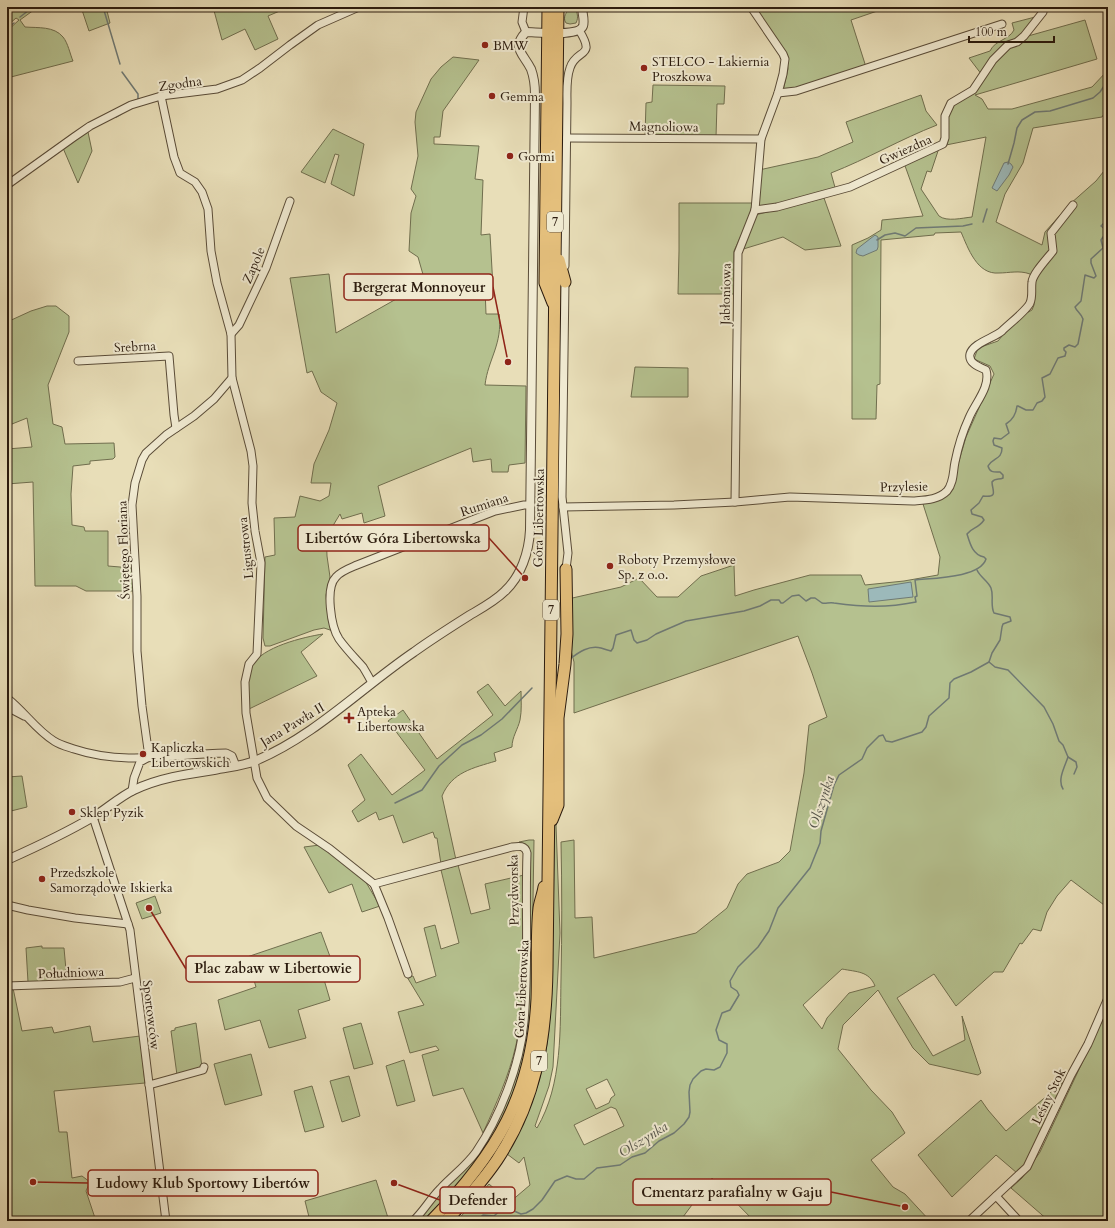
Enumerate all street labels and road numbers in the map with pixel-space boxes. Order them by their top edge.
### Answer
street label: Zgodna [157,72,203,96]
street label: Magnoliowa [629,117,699,137]
street label: Gwiezdna [876,130,935,170]
road number: 7 [547,212,563,232]
street label: Zapole [238,244,270,286]
street label: Jabłoniowa [716,263,736,327]
street label: Srebrna [114,337,157,357]
street label: Góra Libertowska [529,468,549,568]
street label: Przylesie [880,478,928,496]
street label: Rumiana [458,489,511,521]
street label: Świętego Floriana [113,500,135,600]
street label: Ligustrowa [234,516,258,580]
road number: 7 [543,600,559,620]
street label: Jana Pawła II [255,699,328,752]
street label: Przydworska [504,854,524,926]
street label: Góra Libertowska [510,939,534,1039]
street label: Południowa [37,963,105,983]
street label: Sportowców [138,979,164,1052]
road number: 7 [531,1051,547,1071]
street label: Leśny Stok [1028,1065,1070,1128]

